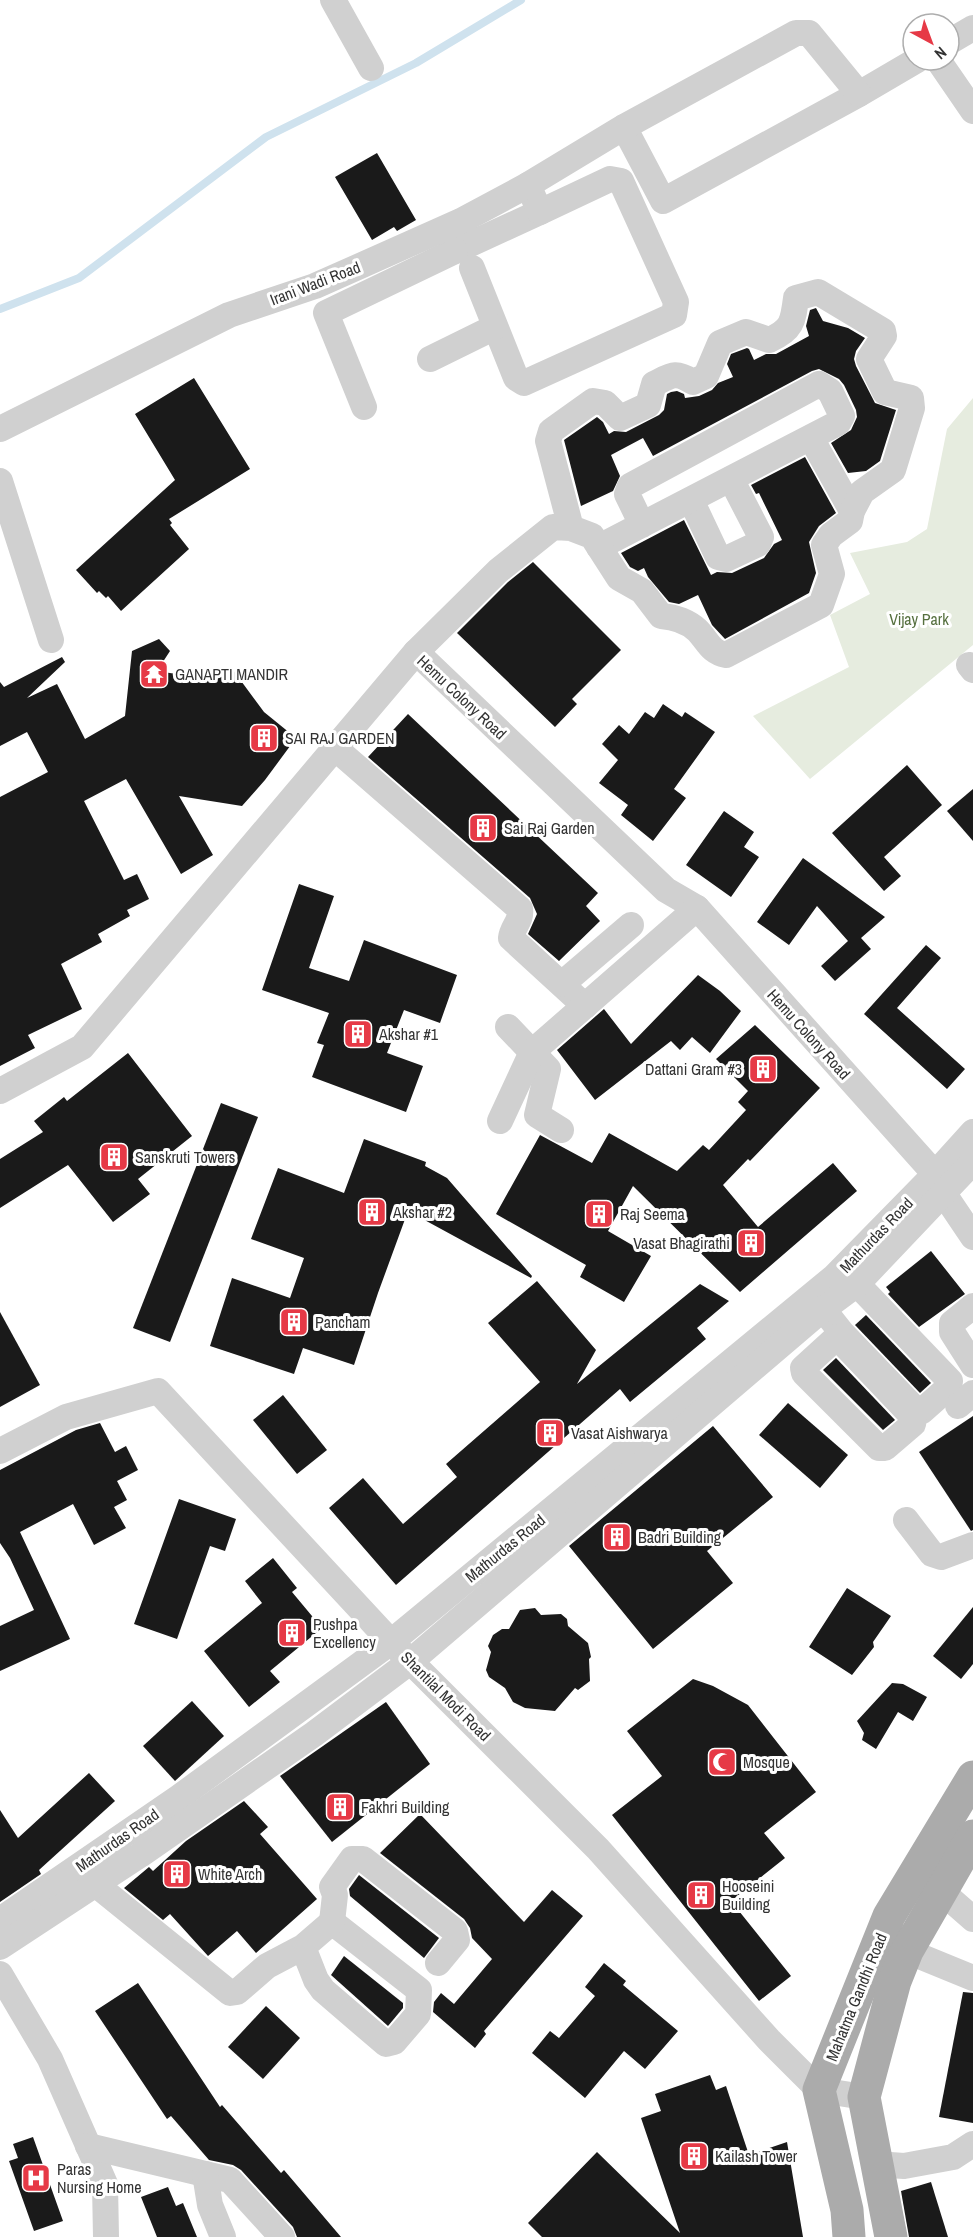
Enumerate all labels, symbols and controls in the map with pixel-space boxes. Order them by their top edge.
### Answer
north arrow [901,12,961,72]
text: N [930,42,952,65]
street label: Irani Wadi Road [267,256,363,310]
park label: Vijay Park [889,608,949,630]
street label: Hemu Colony Road [413,650,511,744]
temple icon: GANAPTI MANDIR [138,658,170,690]
place label: GANAPTI MANDIR [175,663,289,685]
building icon: SAI RAJ GARDEN [248,722,280,754]
place label: SAI RAJ GARDEN [285,727,394,749]
building icon: Sai Raj Garden [467,812,499,844]
place label: Sai Raj Garden [504,817,594,839]
street label: Hemu Colony Road [763,984,855,1084]
building icon: Akshar #1 [342,1018,374,1050]
place label: Akshar #1 [378,1023,439,1045]
building icon: Dattani Gram #3 [747,1053,779,1085]
place label: Dattani Gram #3 [645,1058,742,1080]
building icon: Sanskruti Towers [98,1141,130,1173]
place label: Sanskruti Towers [135,1146,235,1168]
street label: Mathurdas Road [834,1192,918,1278]
building icon: Akshar #2 [356,1196,388,1228]
building icon: Raj Seema [583,1198,615,1230]
place label: Akshar #2 [392,1201,452,1223]
place label: Raj Seema [620,1203,686,1225]
building icon: Vasat Bhagirathi [735,1227,767,1259]
place label: Vasat Bhagirathi [633,1232,730,1254]
building icon: Pancham [278,1306,310,1338]
place label: Pancham [315,1311,370,1333]
building icon: Vasat Aishwarya [534,1417,566,1449]
place label: Vasat Aishwarya [571,1422,668,1444]
street label: Mathurdas Road [460,1509,550,1587]
building icon: Badri Building [601,1521,633,1553]
place label: Badri Building [638,1526,722,1548]
place label: Pushpa Excellency [313,1613,376,1653]
building icon: Pushpa Excellency [276,1617,308,1649]
street label: Shantilal Modi Road [396,1646,496,1746]
mosque icon: Mosque [706,1746,738,1778]
place label: Mosque [743,1751,790,1773]
building icon: Fakhri Building [324,1791,356,1823]
place label: Fakhri Building [361,1796,450,1818]
street label: Mathurdas Road [71,1803,163,1877]
building icon: White Arch [161,1858,193,1890]
place label: White Arch [198,1863,262,1885]
place label: Hooseini Building [722,1875,775,1915]
building icon: Hooseini Building [685,1879,717,1911]
street label: Mahatma Gandhi Road [820,1930,892,2064]
building icon: Kailash Tower [678,2140,710,2172]
place label: Kailash Tower [715,2145,798,2167]
place label: Paras Nursing Home [57,2158,142,2198]
hospital icon: Paras Nursing Home [20,2162,52,2194]

